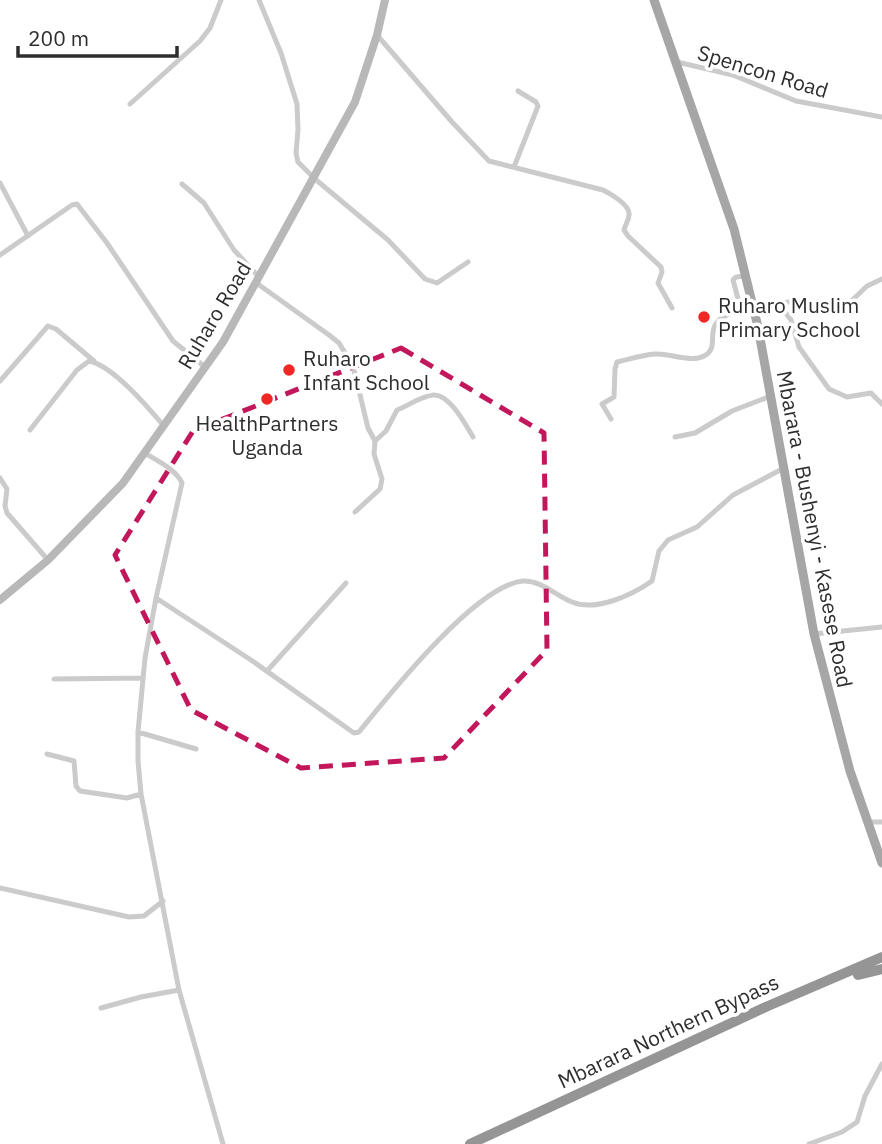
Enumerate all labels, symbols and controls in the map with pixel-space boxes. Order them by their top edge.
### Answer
scale bar [18,14,177,58]
text: 200 m [28,24,89,52]
street label: Spencon Road [694,38,832,104]
street label: Ruharo Road [171,256,257,374]
place label: Ruharo Muslim Primary School [718,291,861,343]
marker: Ruharo Muslim Primary School [696,309,712,325]
place label: Ruharo Infant School [303,344,430,396]
marker: Ruharo Infant School [281,362,297,378]
street label: Mbarara - Bushenyi - Kasese Road [770,368,860,690]
marker: HealthPartners Uganda [259,391,275,407]
place label: HealthPartners Uganda [196,409,338,461]
street label: Mbarara Northern Bypass [553,967,783,1095]

